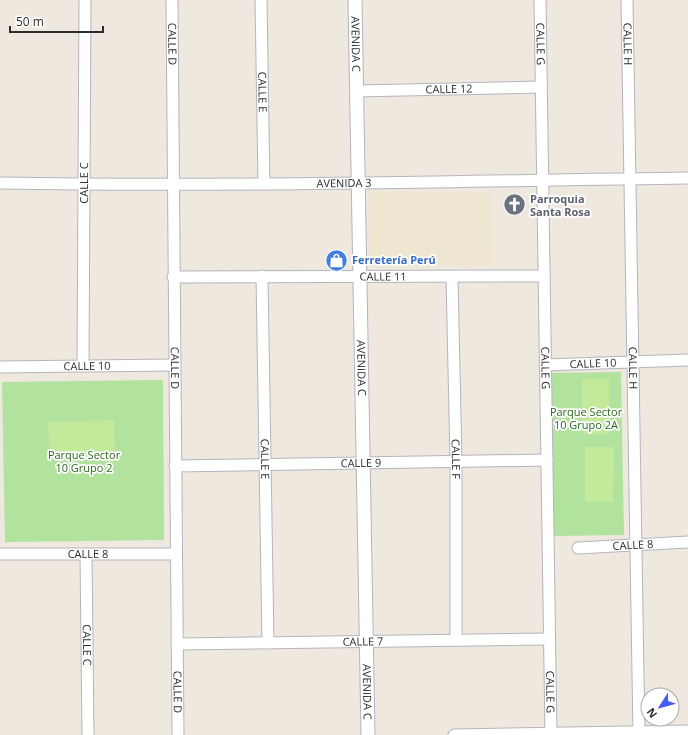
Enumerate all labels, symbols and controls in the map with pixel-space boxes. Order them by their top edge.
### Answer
scale bar [10,8,103,34]
text: 50 m [16,13,44,30]
street label: AVENIDA C [348,16,364,72]
street label: CALLE D [165,23,181,65]
street label: CALLE G [533,23,549,65]
street label: CALLE H [620,23,636,65]
street label: CALLE E [255,72,271,112]
street label: CALLE 12 [425,80,473,96]
street label: CALLE C [76,162,91,204]
street label: AVENIDA 3 [316,175,372,190]
place label: Parroquia Santa Rosa [530,191,590,219]
church icon: Parroquia Santa Rosa [501,192,527,218]
shop icon: Ferretería Perú [323,247,349,273]
place label: Ferretería Perú [352,252,436,267]
street label: CALLE 11 [359,268,407,283]
street label: AVENIDA C [354,340,370,396]
street label: CALLE D [168,347,183,389]
street label: CALLE G [538,347,554,389]
street label: CALLE H [626,347,641,389]
street label: CALLE 10 [569,355,617,371]
street label: CALLE 10 [63,358,111,373]
park label: Parque Sector 10 Grupo 2A [550,404,623,432]
street label: CALLE E [258,439,273,479]
street label: CALLE F [449,439,464,479]
park label: Parque Sector 10 Grupo 2 [48,447,121,475]
street label: CALLE 9 [341,455,381,470]
street label: CALLE 8 [612,536,654,553]
street label: CALLE 8 [68,546,108,561]
street label: CALLE C [80,624,95,666]
street label: CALLE 7 [343,633,383,649]
street label: AVENIDA C [360,664,376,720]
street label: CALLE D [170,671,186,713]
street label: CALLE G [543,671,559,713]
north arrow [640,687,680,727]
text: N [643,705,660,721]

